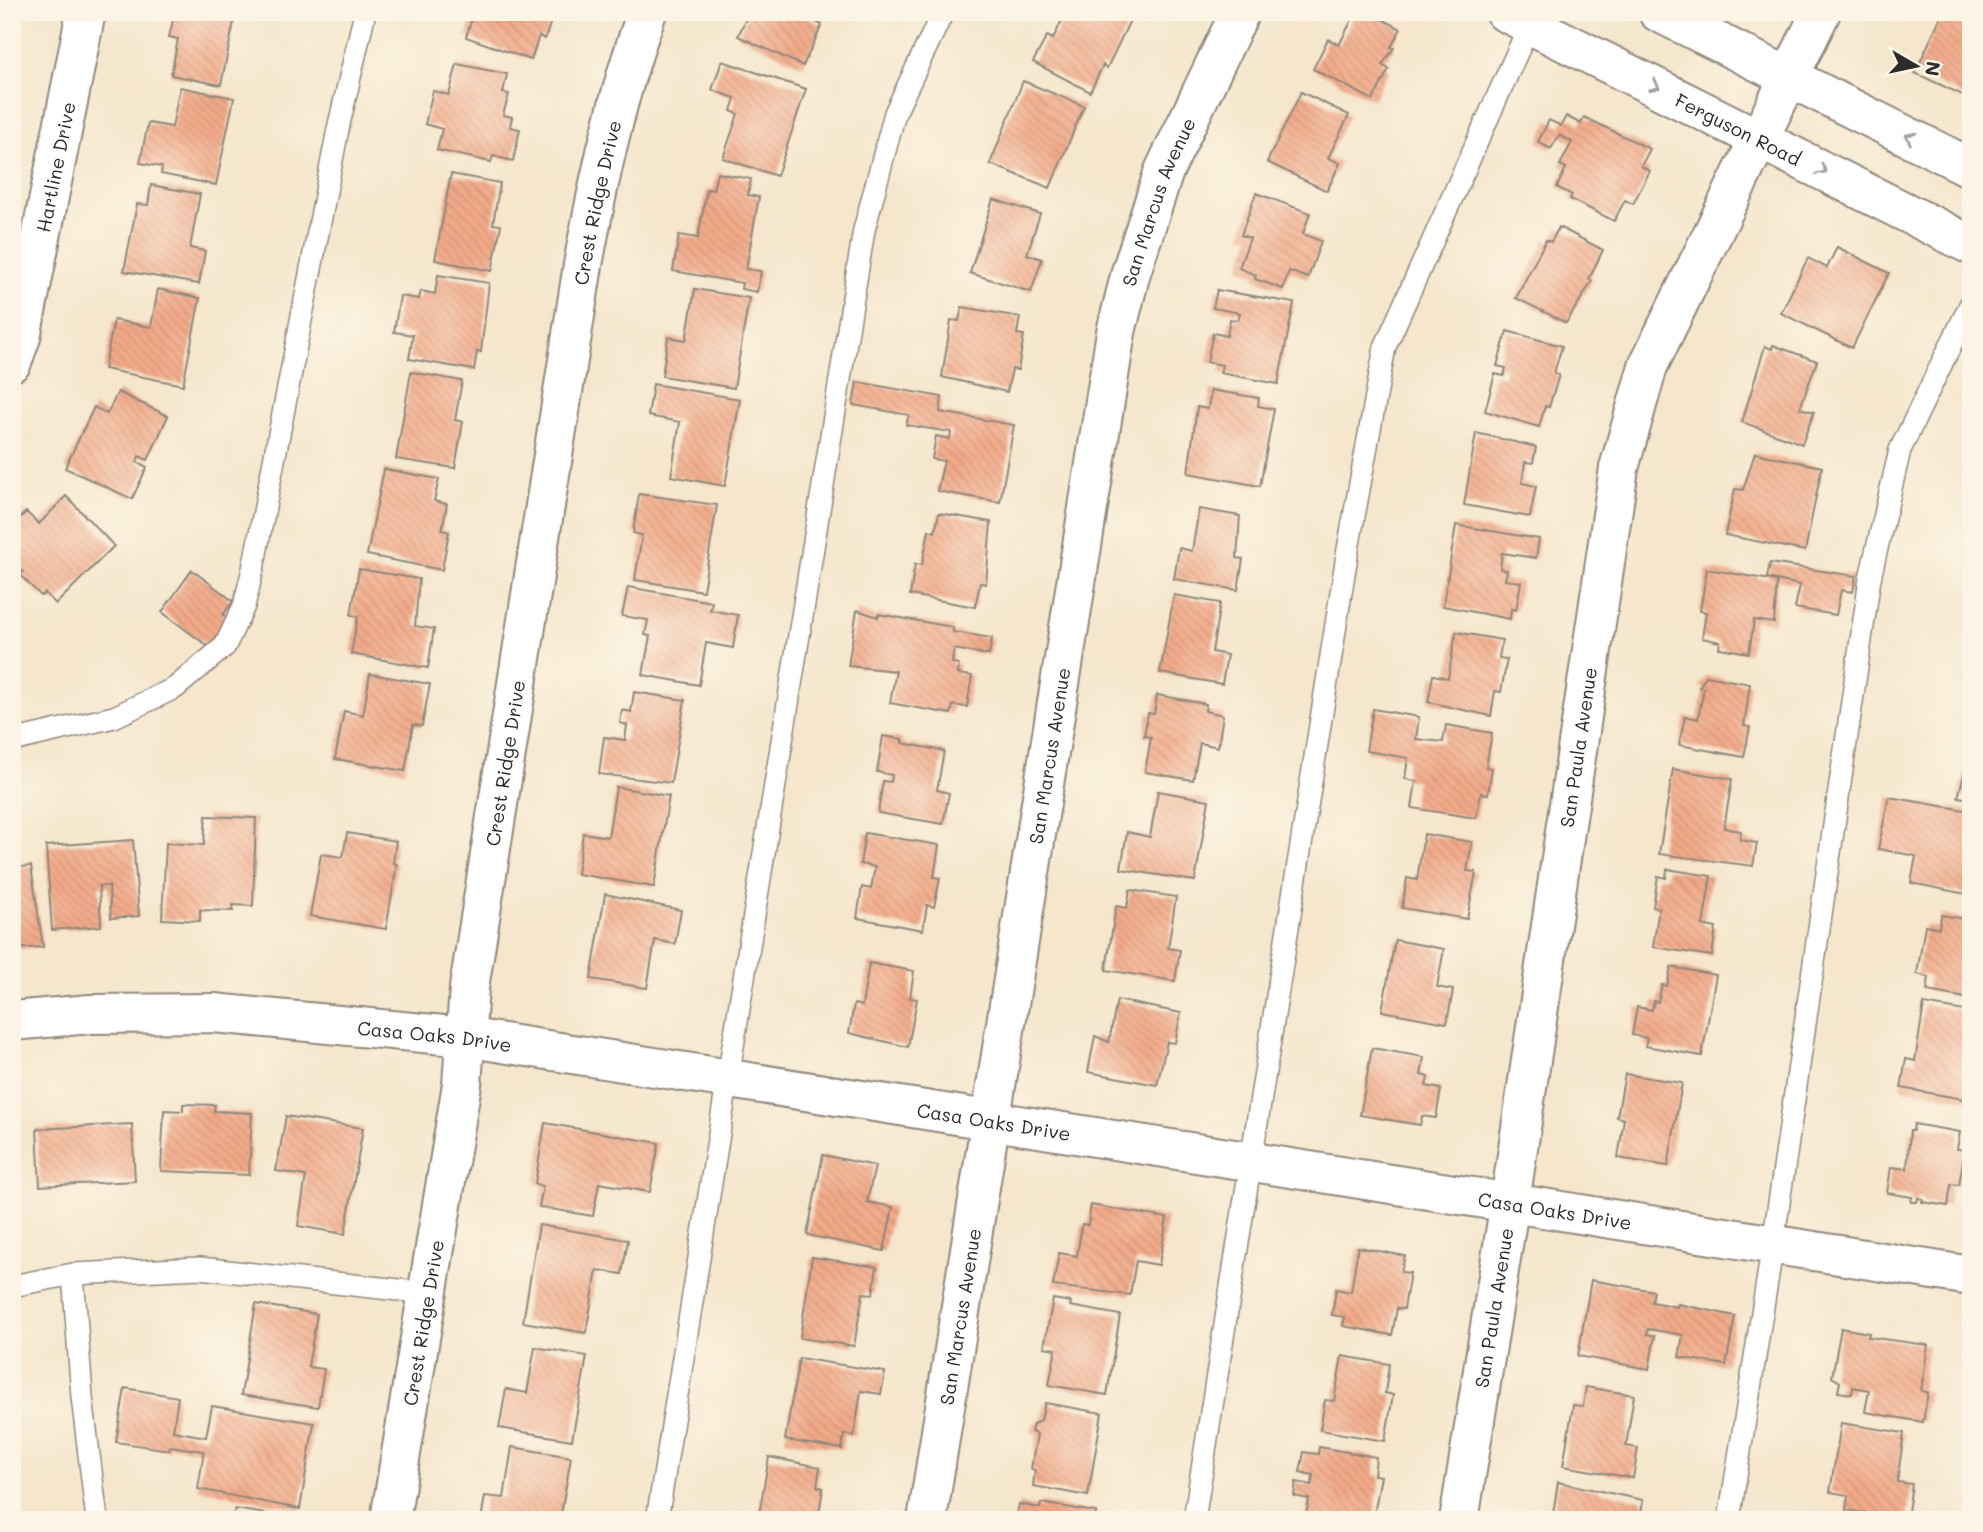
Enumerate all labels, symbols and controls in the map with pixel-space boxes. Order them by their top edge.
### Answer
north arrow [1882,32,1952,102]
text: N [1920,60,1947,78]
one-way arrow [1648,77,1660,91]
street label: Ferguson Road [1671,87,1806,171]
street label: Hartline Drive [30,99,80,234]
street label: San Marcus Avenue [1115,113,1200,289]
street label: Crest Ridge Drive [568,117,626,287]
one-way arrow [1905,132,1917,146]
one-way arrow [1815,161,1827,175]
street label: San Paula Avenue [1553,665,1602,829]
street label: San Marcus Avenue [1022,666,1075,846]
street label: Crest Ridge Drive [479,678,530,848]
street label: Casa Oaks Drive [356,1014,514,1057]
street label: Casa Oaks Drive [915,1096,1073,1145]
street label: Casa Oaks Drive [1476,1185,1633,1234]
street label: San Marcus Avenue [933,1226,986,1407]
street label: San Paula Avenue [1468,1226,1518,1389]
street label: Crest Ridge Drive [397,1238,449,1407]

